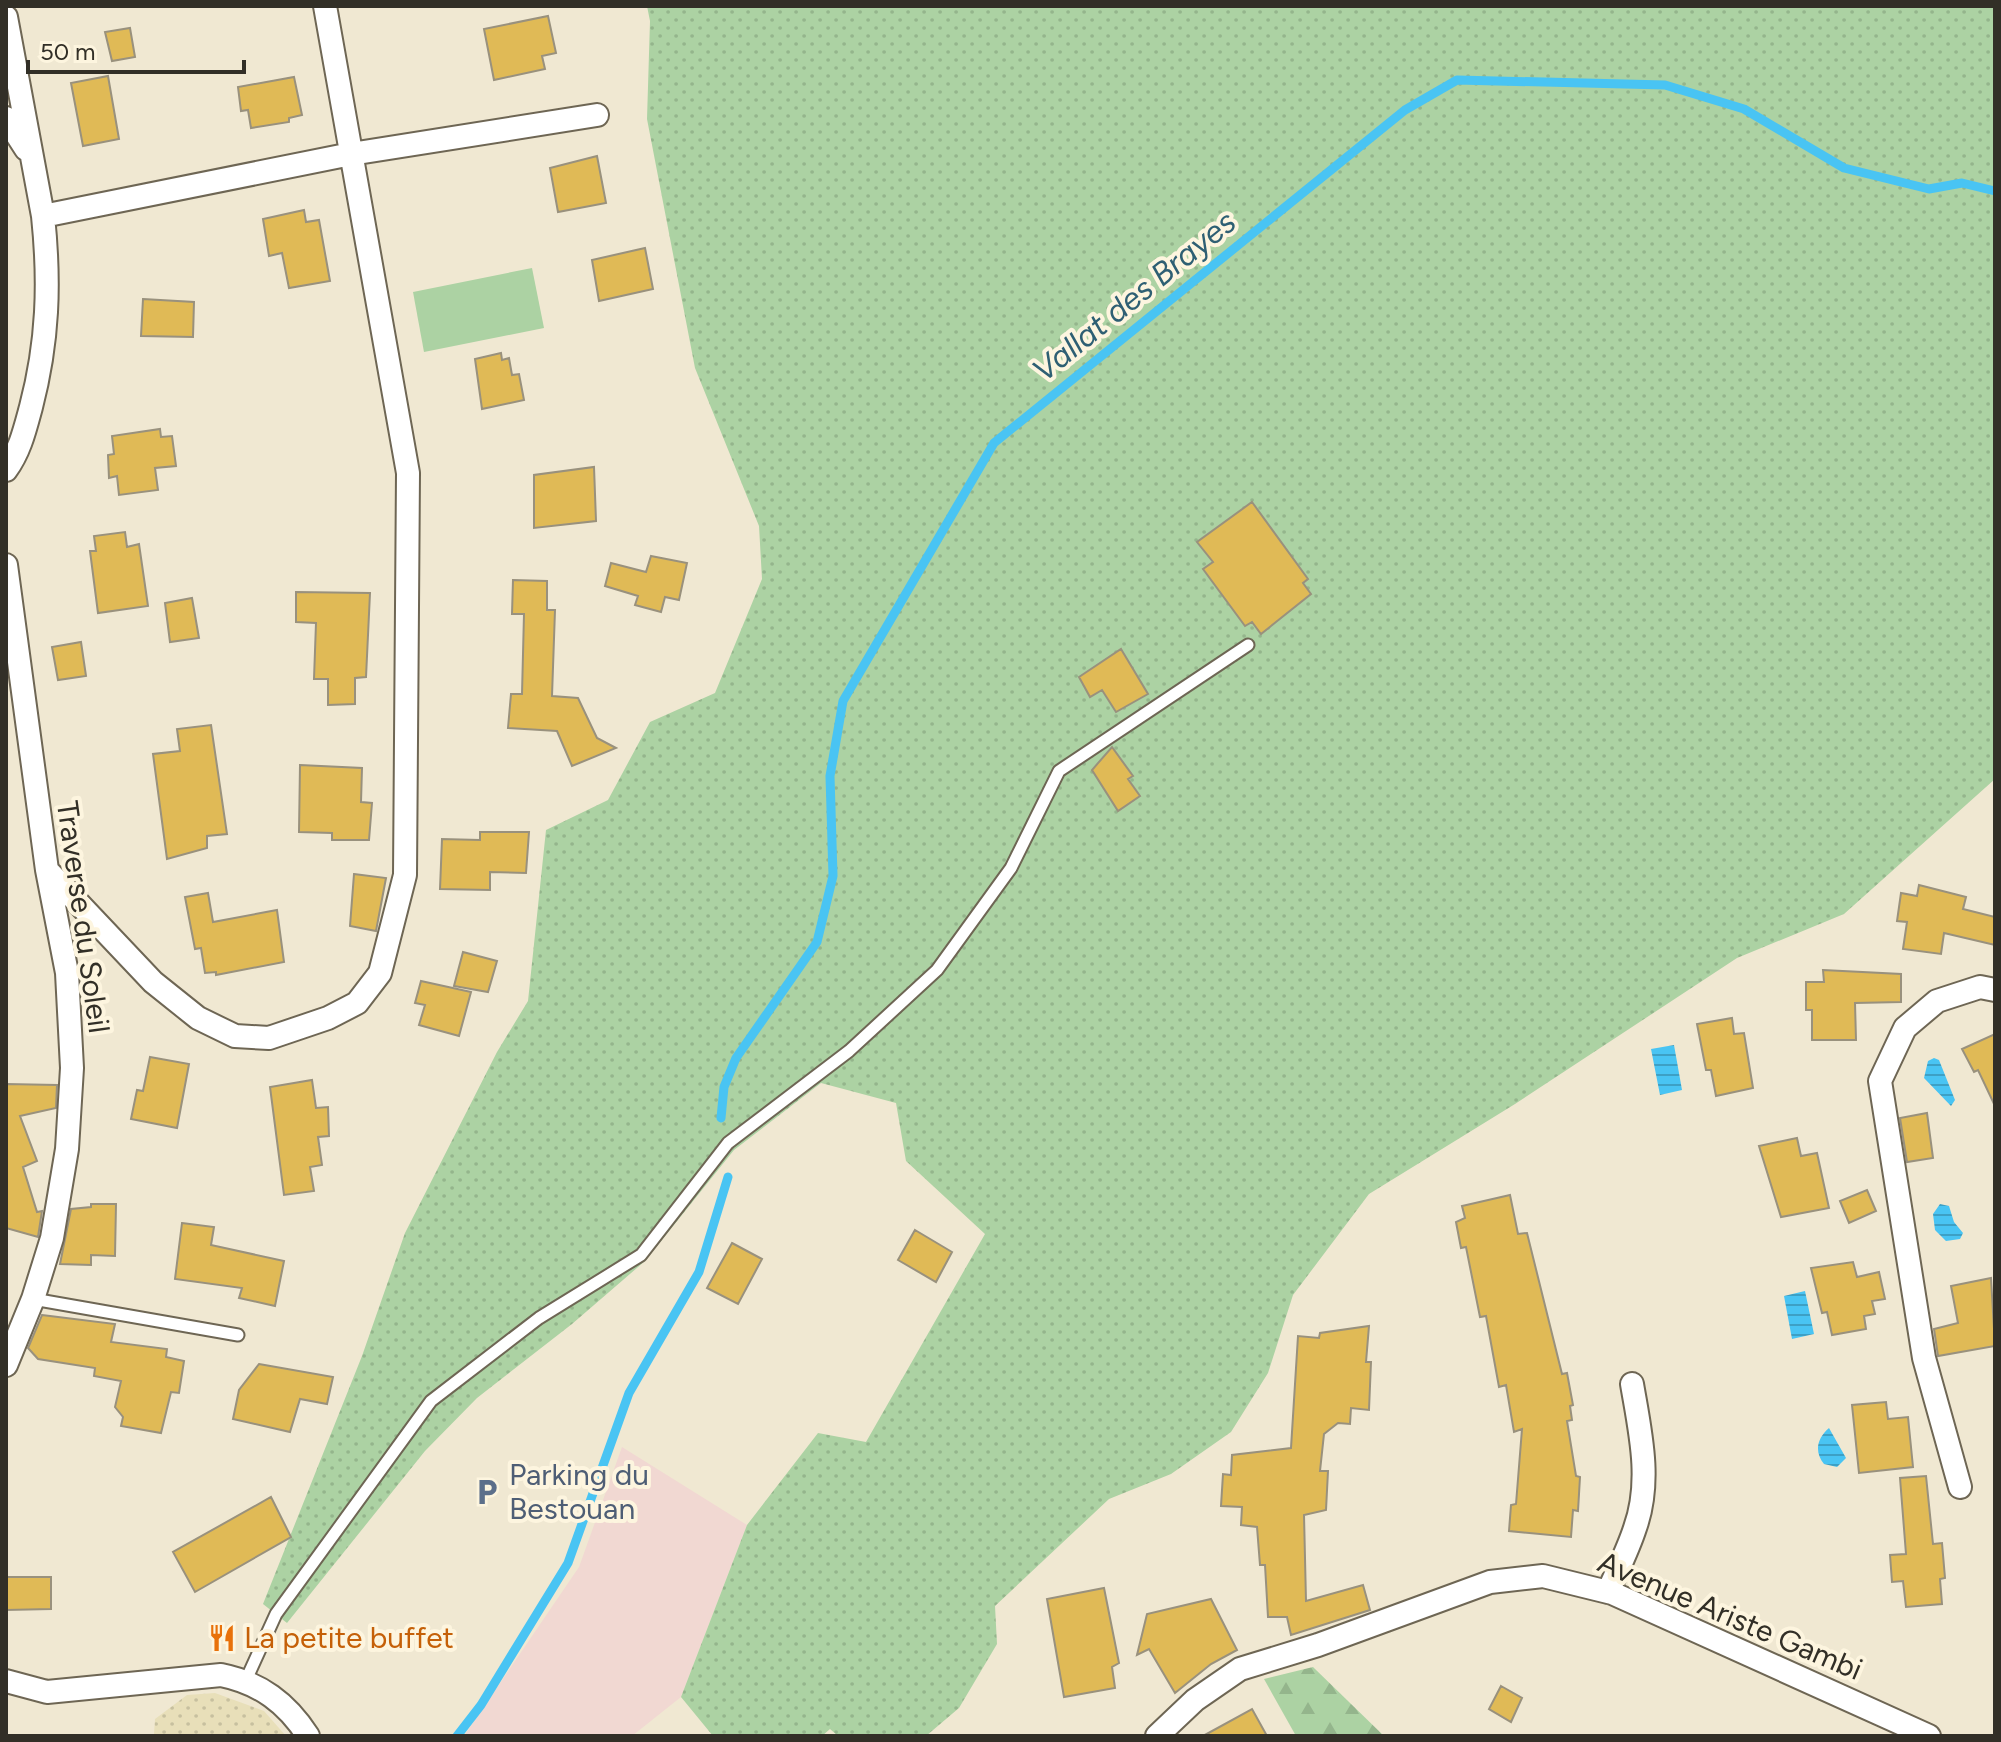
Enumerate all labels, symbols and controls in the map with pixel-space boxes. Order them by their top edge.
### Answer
scale bar [28,24,244,74]
text: 50 m [40,37,96,66]
water label: Vallat des Brayes [1025,202,1243,390]
street label: Traverse du Soleil [49,798,118,1035]
place label: Parking du Bestouan [509,1456,649,1527]
parking icon: Parking du Bestouan [472,1477,502,1507]
street label: Avenue Ariste Gambi [1592,1543,1868,1688]
place label: La petite buffet [244,1619,454,1656]
restaurant icon: La petite buffet [207,1623,237,1653]

